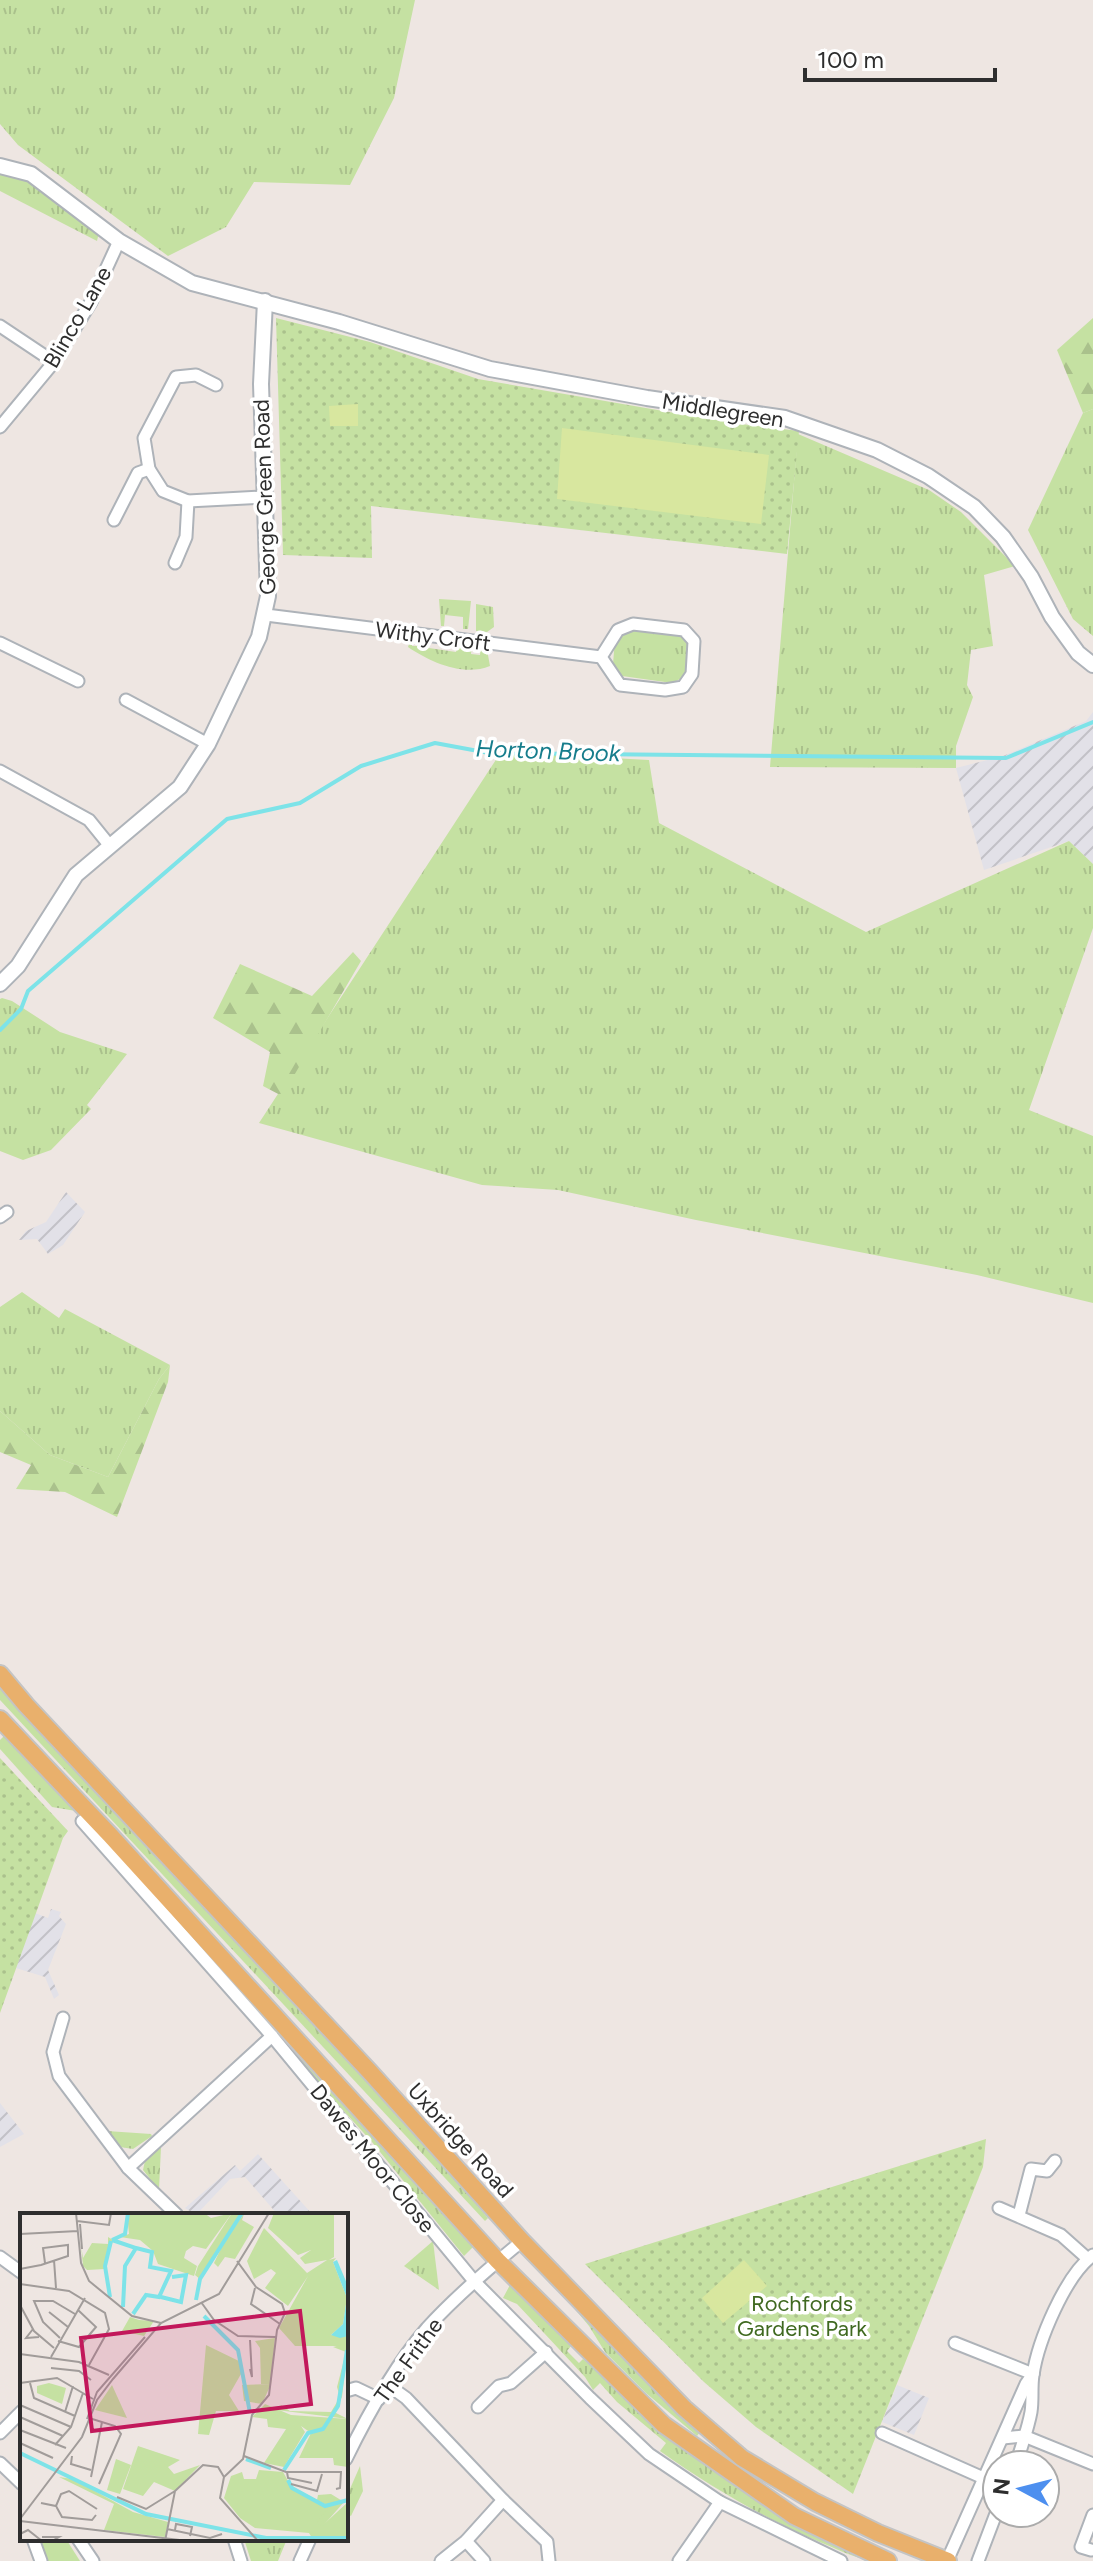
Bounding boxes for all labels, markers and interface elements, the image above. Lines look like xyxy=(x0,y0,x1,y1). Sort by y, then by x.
scale bar xyxy=(805,32,995,82)
text: 100 m xyxy=(817,45,884,74)
street label: Blinco Lane xyxy=(38,262,117,373)
street label: Middlegreen xyxy=(660,388,786,433)
street label: George Green Road xyxy=(248,399,281,595)
street label: Withy Croft xyxy=(374,616,492,657)
water label: Horton Brook xyxy=(475,733,622,768)
street label: Uxbridge Road xyxy=(402,2077,519,2203)
street label: Dawes Moor Close xyxy=(304,2078,441,2238)
inset map xyxy=(20,2213,348,2541)
park label: Rochfords Gardens Park xyxy=(737,2290,867,2342)
street label: The Frithe xyxy=(368,2312,448,2408)
north arrow xyxy=(981,2449,1061,2529)
text: N xyxy=(987,2477,1016,2497)

